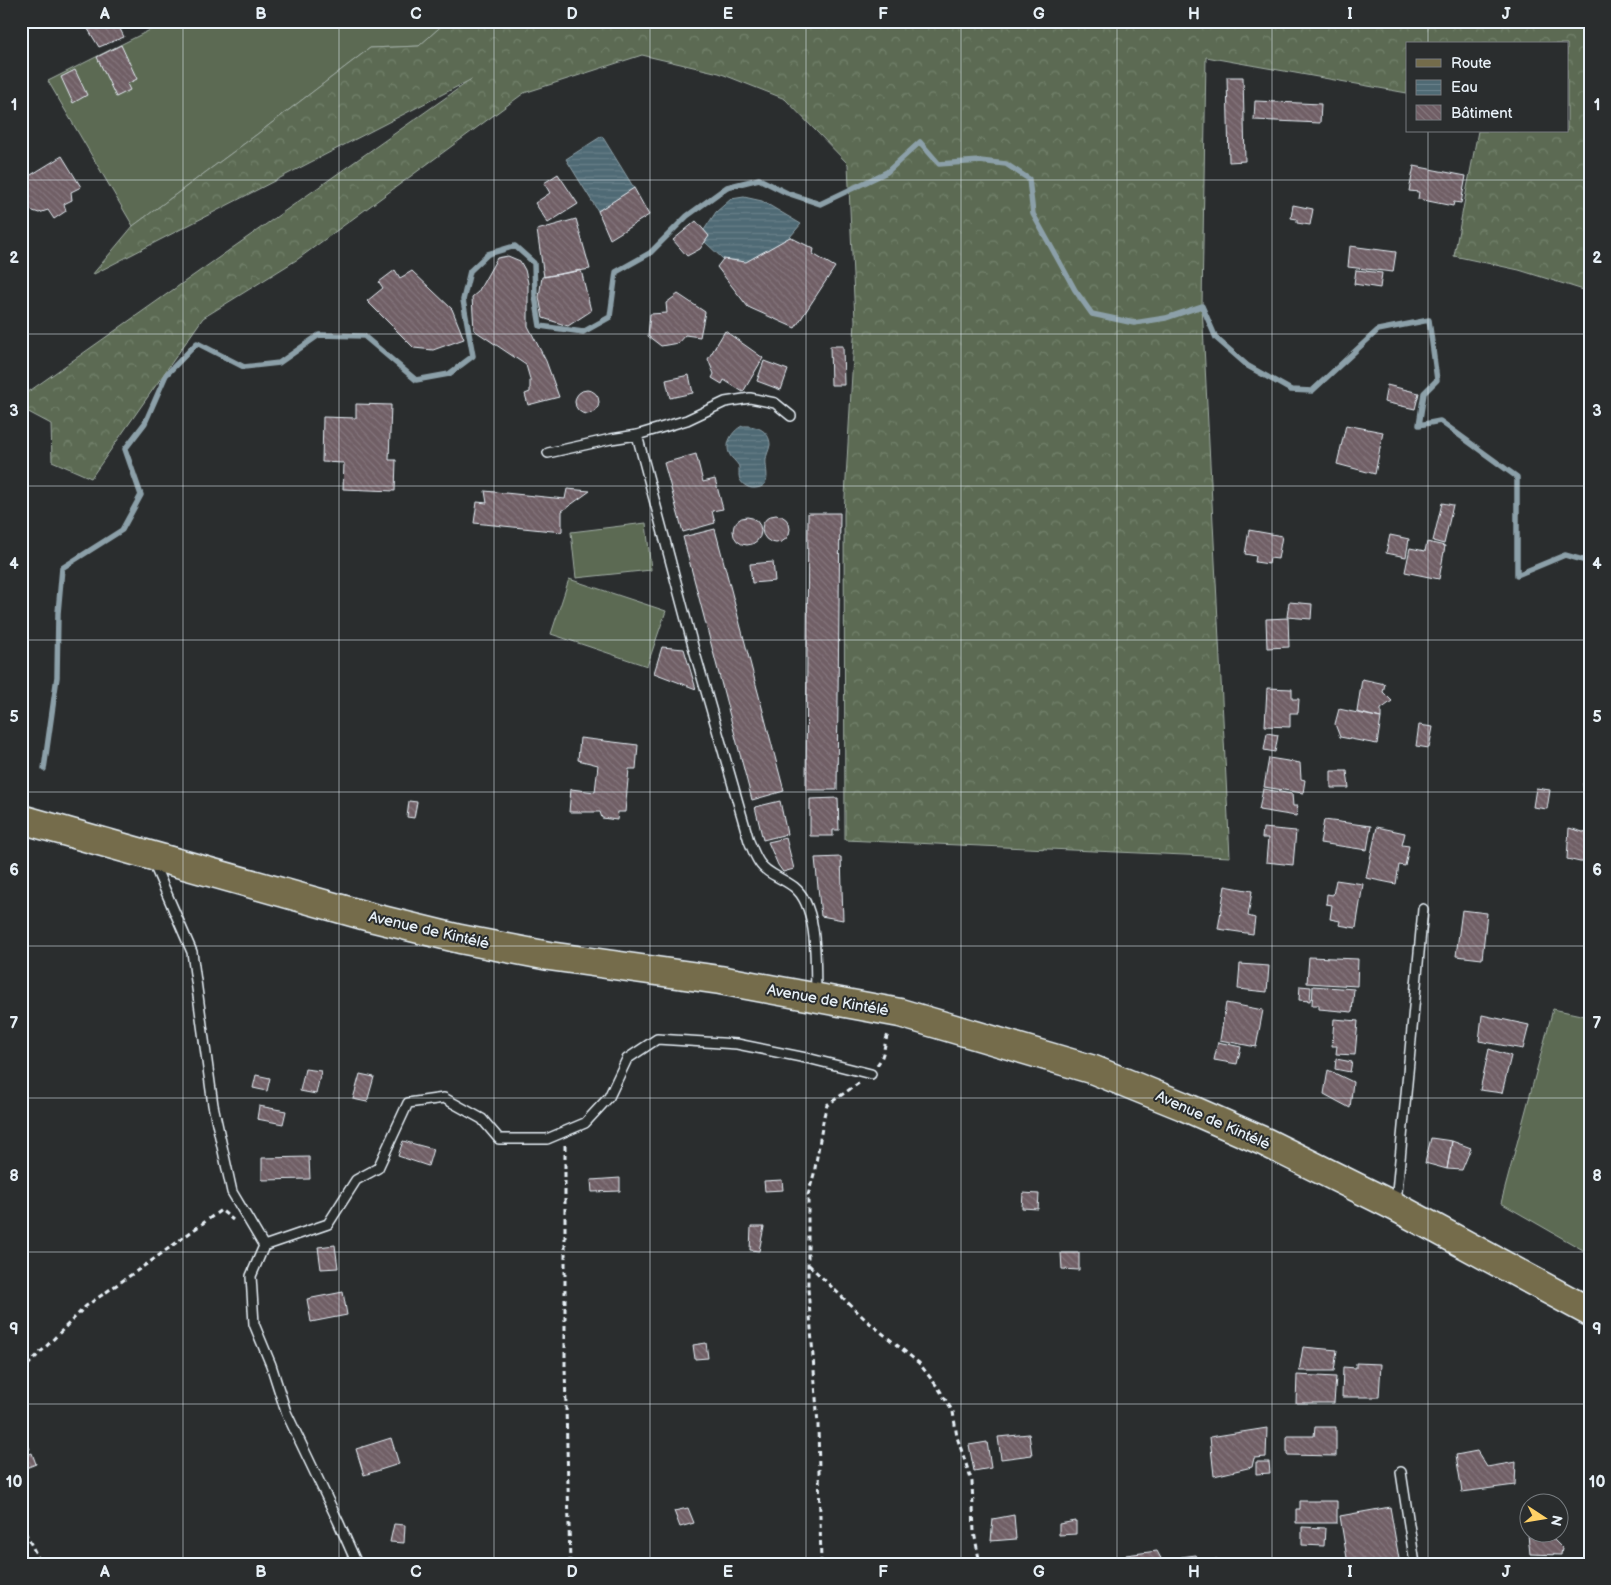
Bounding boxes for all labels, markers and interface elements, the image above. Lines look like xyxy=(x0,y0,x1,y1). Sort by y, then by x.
text: A xyxy=(99,5,110,24)
text: B xyxy=(255,5,267,24)
text: C xyxy=(410,5,422,24)
text: D xyxy=(566,5,578,24)
text: E xyxy=(723,5,733,24)
text: F xyxy=(878,5,888,24)
text: G xyxy=(1033,5,1045,24)
text: H xyxy=(1188,5,1200,24)
text: I xyxy=(1347,5,1353,24)
text: J xyxy=(1502,5,1511,24)
legend xyxy=(1406,42,1568,132)
text: Route xyxy=(1451,54,1492,73)
text: Eau xyxy=(1451,78,1478,97)
text: 1 xyxy=(11,96,17,115)
text: 1 xyxy=(1594,96,1600,115)
text: Bâtiment xyxy=(1451,104,1513,123)
text: 2 xyxy=(9,249,19,268)
text: 2 xyxy=(1592,249,1602,268)
text: 3 xyxy=(9,402,19,421)
text: 3 xyxy=(1592,402,1602,421)
text: 4 xyxy=(9,555,19,574)
text: 4 xyxy=(1592,555,1602,574)
text: 5 xyxy=(9,708,19,727)
text: 5 xyxy=(1592,708,1602,727)
text: 6 xyxy=(9,861,19,880)
text: 6 xyxy=(1592,861,1602,880)
street label: Avenue de Kintélé xyxy=(367,907,491,954)
street label: Avenue de Kintélé xyxy=(766,980,890,1021)
text: 7 xyxy=(10,1014,19,1033)
text: 7 xyxy=(1593,1014,1602,1033)
street label: Avenue de Kintélé xyxy=(1153,1087,1273,1154)
text: 8 xyxy=(9,1167,19,1186)
text: 8 xyxy=(1592,1167,1602,1186)
text: 9 xyxy=(9,1320,19,1339)
text: 9 xyxy=(1592,1320,1602,1339)
text: 10 xyxy=(6,1473,22,1492)
text: 10 xyxy=(1589,1473,1605,1492)
north arrow xyxy=(1518,1492,1568,1542)
text: N xyxy=(1547,1514,1566,1528)
text: A xyxy=(99,1563,110,1582)
text: B xyxy=(255,1563,267,1582)
text: C xyxy=(410,1563,422,1582)
text: D xyxy=(566,1563,578,1582)
text: E xyxy=(723,1563,733,1582)
text: F xyxy=(878,1563,888,1582)
text: G xyxy=(1033,1563,1045,1582)
text: H xyxy=(1188,1563,1200,1582)
text: I xyxy=(1347,1563,1353,1582)
text: J xyxy=(1502,1563,1511,1582)

